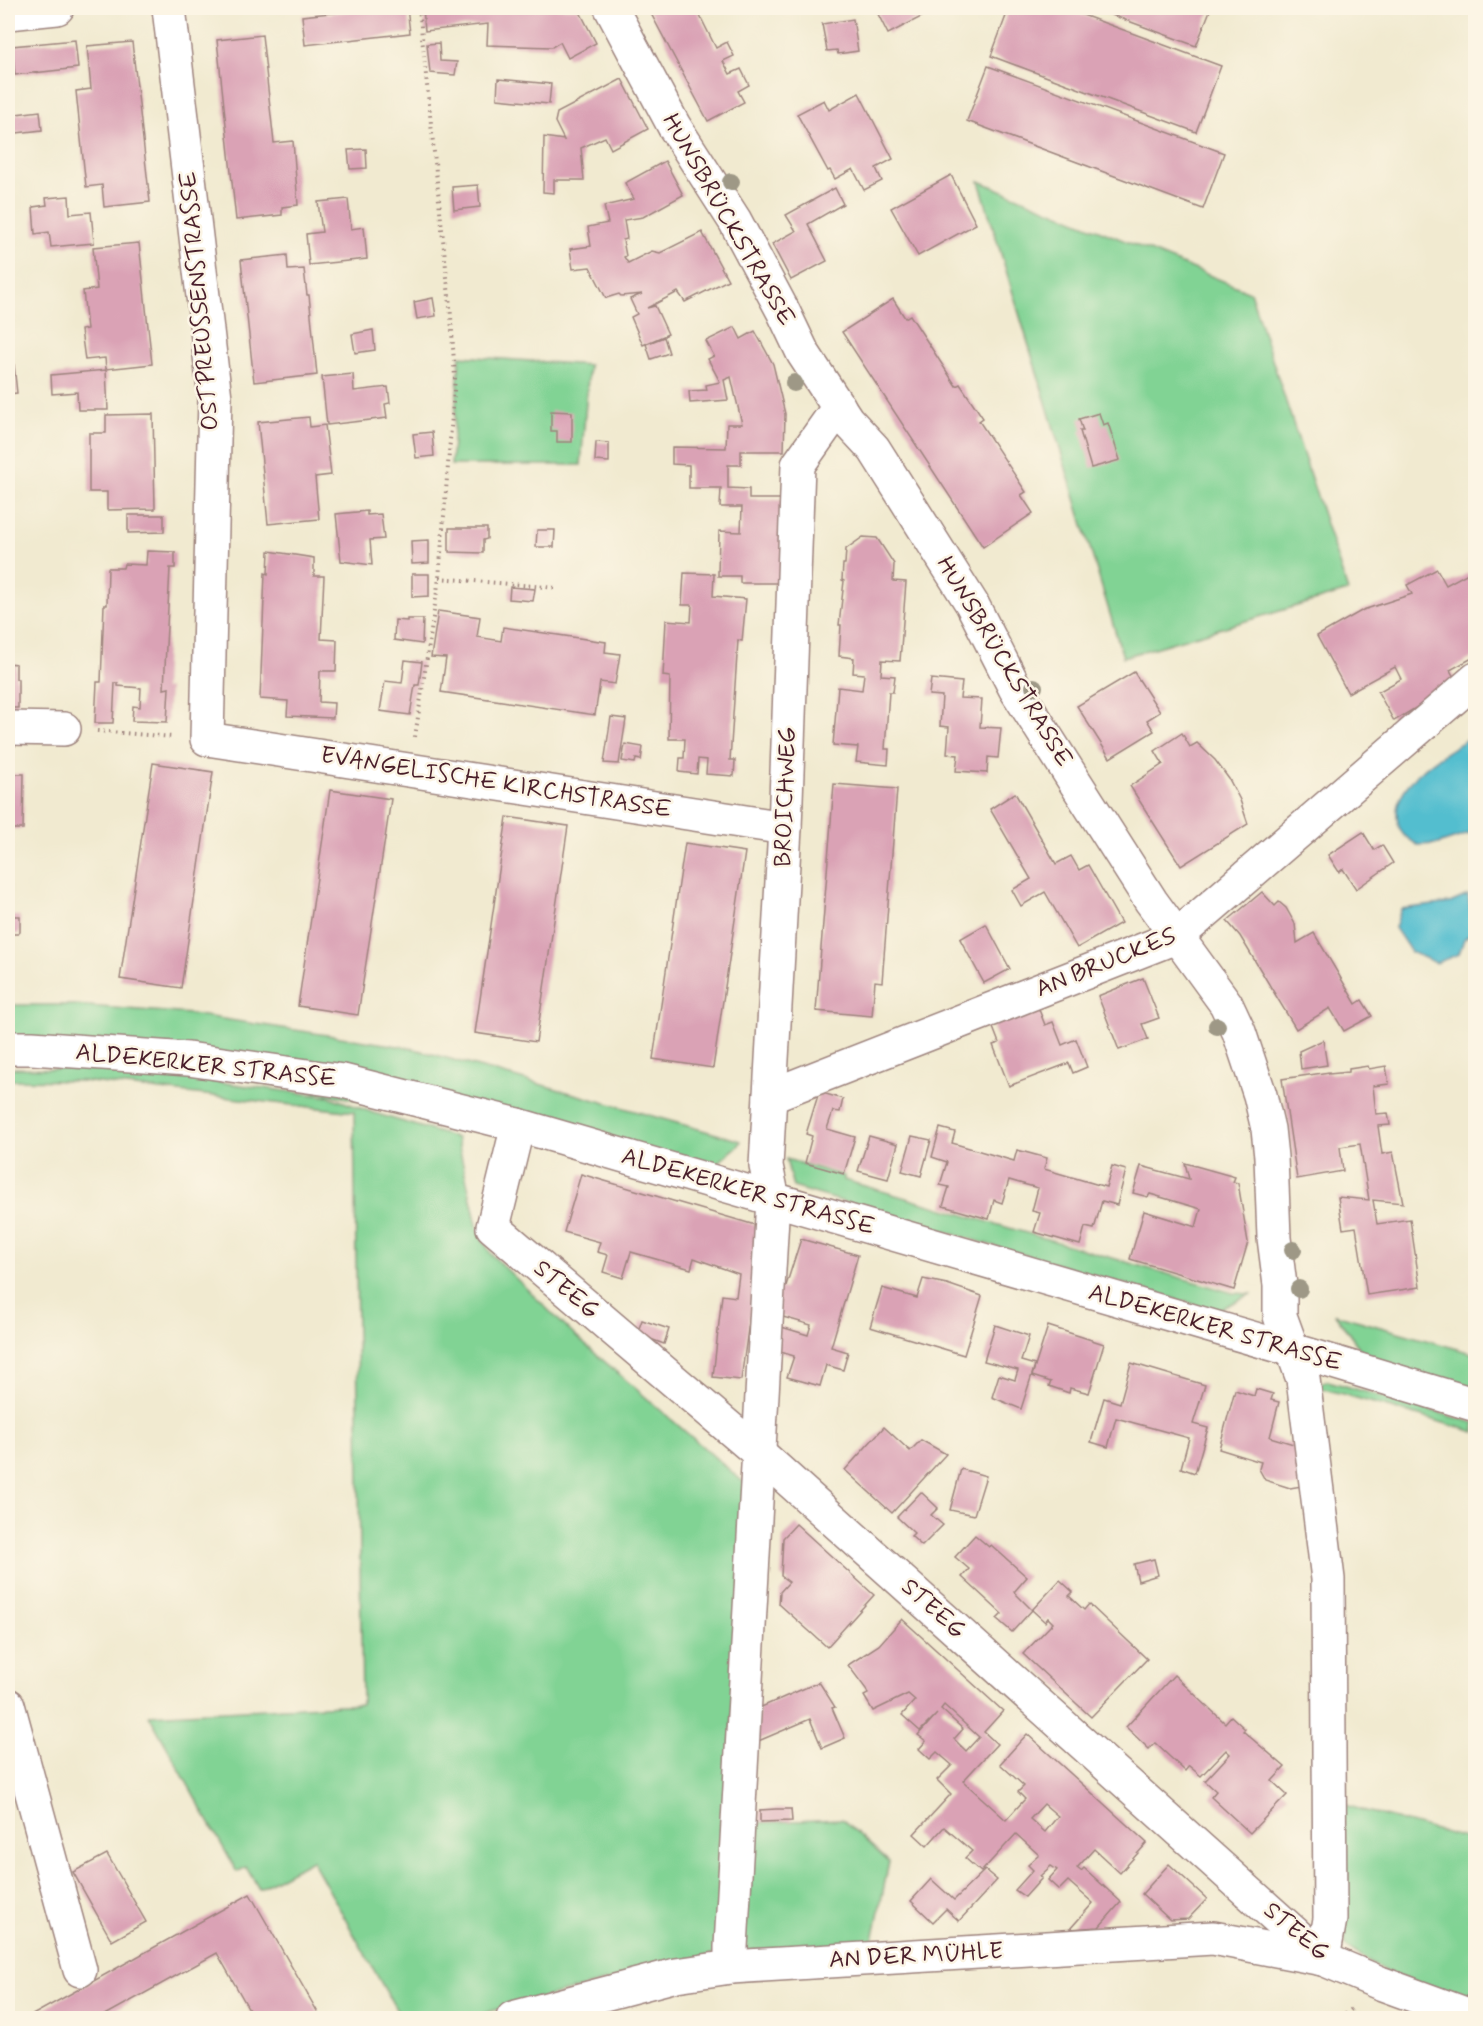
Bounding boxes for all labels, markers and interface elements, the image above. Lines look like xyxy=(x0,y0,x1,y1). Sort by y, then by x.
street label: HUNSBRÜCKSTRASSE xyxy=(654,108,802,332)
street label: OSTPREUSSENSTRASSE xyxy=(173,170,227,432)
street label: HUNSBRÜCKSTRASSE xyxy=(929,551,1079,773)
street label: BROICHWEG xyxy=(768,726,804,868)
street label: EVANGELISCHE KIRCHSTRASSE xyxy=(318,740,674,826)
street label: AN BRUCKES xyxy=(1031,921,1181,1005)
street label: ALDEKERKER STRASSE xyxy=(74,1037,338,1095)
street label: ALDEKERKER STRASSE xyxy=(618,1141,878,1243)
street label: STEEG xyxy=(527,1254,605,1326)
street label: ALDEKERKER STRASSE xyxy=(1085,1277,1345,1379)
street label: STEEG xyxy=(894,1572,972,1646)
street label: STEEG xyxy=(1257,1896,1335,1968)
street label: AN DER MÜHLE xyxy=(828,1936,1004,1976)

